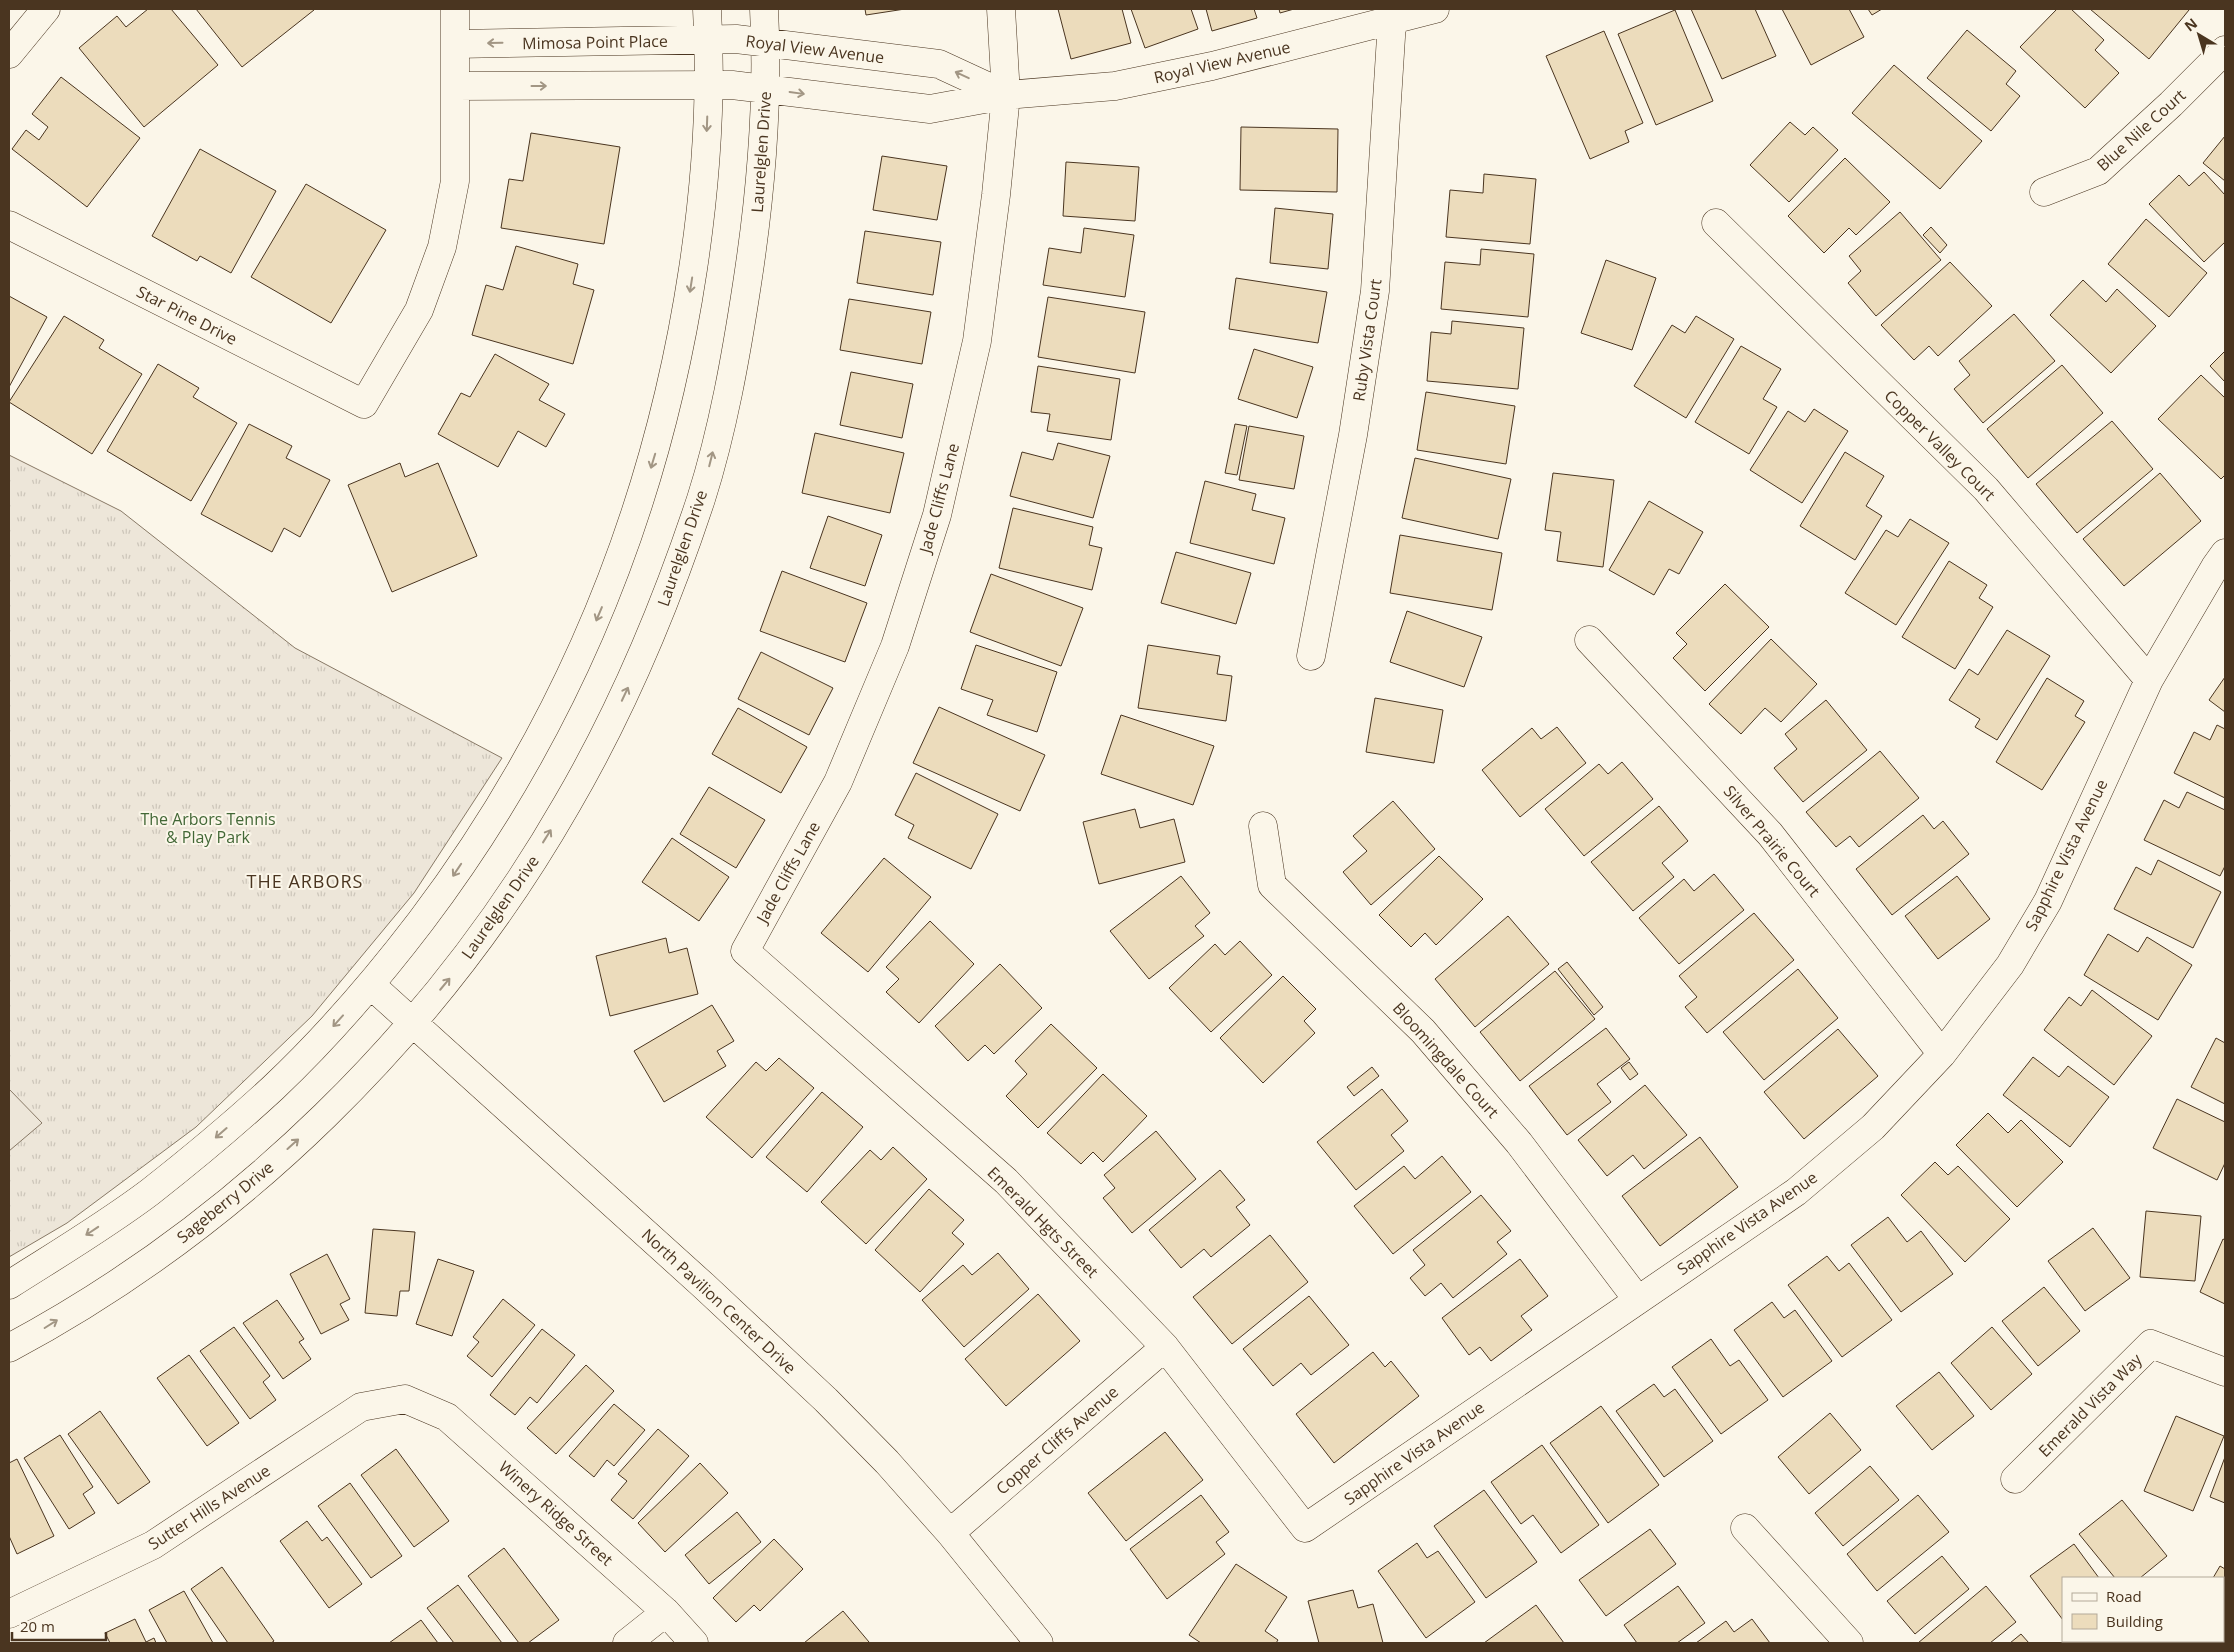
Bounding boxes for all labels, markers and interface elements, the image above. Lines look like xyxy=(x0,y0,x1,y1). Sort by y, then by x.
north arrow xyxy=(2174,10,2224,60)
text: N xyxy=(2180,13,2201,35)
street label: Mimosa Point Place xyxy=(522,30,668,54)
street label: Royal View Avenue xyxy=(744,30,886,68)
street label: Royal View Avenue xyxy=(1152,36,1292,88)
one-way arrow xyxy=(487,38,504,48)
one-way arrow xyxy=(955,69,970,79)
one-way arrow xyxy=(530,81,546,91)
street label: Blue Nile Court xyxy=(2092,84,2190,176)
one-way arrow xyxy=(789,89,805,99)
street label: Laurelglen Drive xyxy=(746,91,776,213)
one-way arrow xyxy=(703,115,712,131)
one-way arrow xyxy=(686,277,696,293)
street label: Ruby Vista Court xyxy=(1348,277,1387,403)
street label: Star Pine Drive xyxy=(133,280,241,350)
street label: Copper Valley Court xyxy=(1880,385,2000,505)
street label: Jade Cliffs Lane xyxy=(913,441,964,557)
one-way arrow xyxy=(707,452,716,468)
one-way arrow xyxy=(647,453,657,469)
street label: Laurelglen Drive xyxy=(652,487,712,609)
one-way arrow xyxy=(593,606,603,621)
one-way arrow xyxy=(620,686,630,701)
street label: Sapphire Vista Avenue xyxy=(2020,775,2112,935)
street label: Silver Prairie Court xyxy=(1719,781,1825,902)
park label: The Arbors Tennis & Play Park xyxy=(140,808,276,848)
street label: Jade Cliffs Lane xyxy=(750,817,825,928)
one-way arrow xyxy=(543,830,553,844)
street label: Laurelglen Drive xyxy=(456,851,544,963)
one-way arrow xyxy=(452,863,462,877)
district label: THE ARBORS xyxy=(247,869,363,893)
one-way arrow xyxy=(439,978,450,991)
street label: Bloomingdale Court xyxy=(1388,997,1504,1123)
one-way arrow xyxy=(332,1014,344,1027)
one-way arrow xyxy=(215,1127,228,1139)
one-way arrow xyxy=(287,1138,300,1150)
street label: Sageberry Drive xyxy=(172,1156,278,1248)
street label: Emerald Hgts Street xyxy=(983,1162,1104,1283)
street label: Sapphire Vista Avenue xyxy=(1673,1166,1821,1280)
street label: North Pavilion Center Drive xyxy=(637,1224,801,1378)
one-way arrow xyxy=(85,1226,99,1236)
one-way arrow xyxy=(44,1319,58,1330)
street label: Emerald Vista Way xyxy=(2034,1348,2147,1461)
street label: Copper Cliffs Avenue xyxy=(991,1381,1123,1499)
street label: Sapphire Vista Avenue xyxy=(1340,1396,1488,1510)
street label: Winery Ridge Street xyxy=(494,1456,618,1570)
street label: Sutter Hills Avenue xyxy=(144,1459,274,1555)
legend xyxy=(2062,1577,2224,1642)
text: Road xyxy=(2106,1586,2142,1606)
scale bar xyxy=(12,1610,106,1642)
text: Building xyxy=(2106,1611,2163,1631)
text: 20 m xyxy=(20,1616,55,1636)

